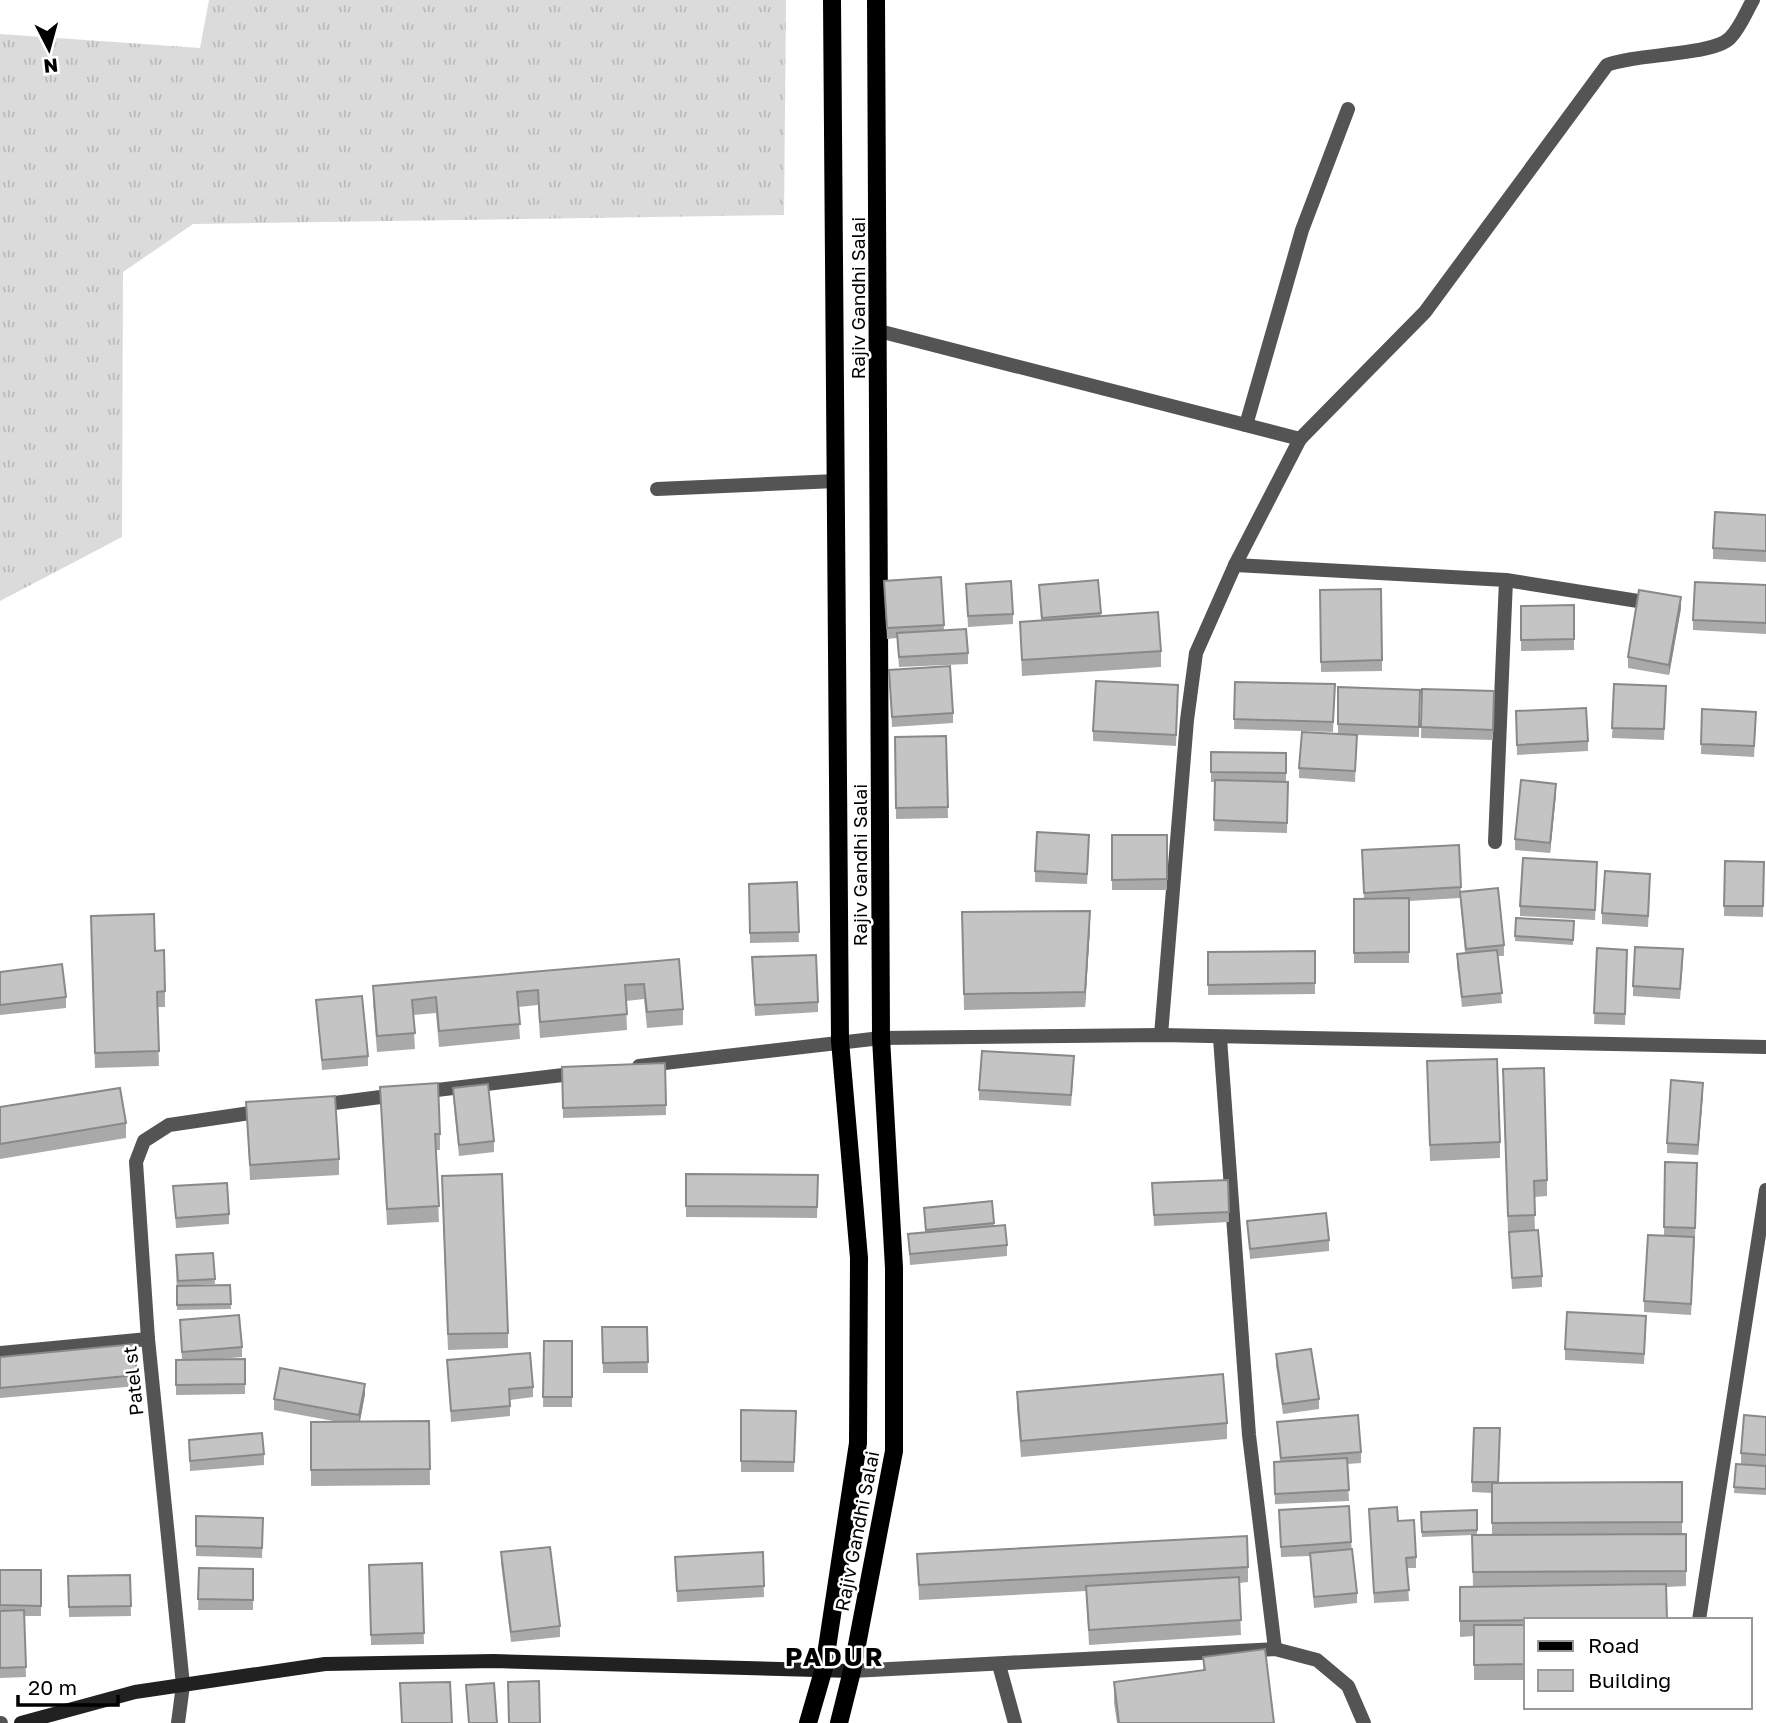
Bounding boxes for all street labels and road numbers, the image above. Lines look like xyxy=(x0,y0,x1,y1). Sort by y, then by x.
street label: Rajiv Gandhi Salai xyxy=(846,217,869,379)
street label: Rajiv Gandhi Salai xyxy=(848,784,871,946)
street label: Patel st xyxy=(117,1345,148,1417)
street label: Rajiv Gandhi Salai xyxy=(830,1449,883,1613)

